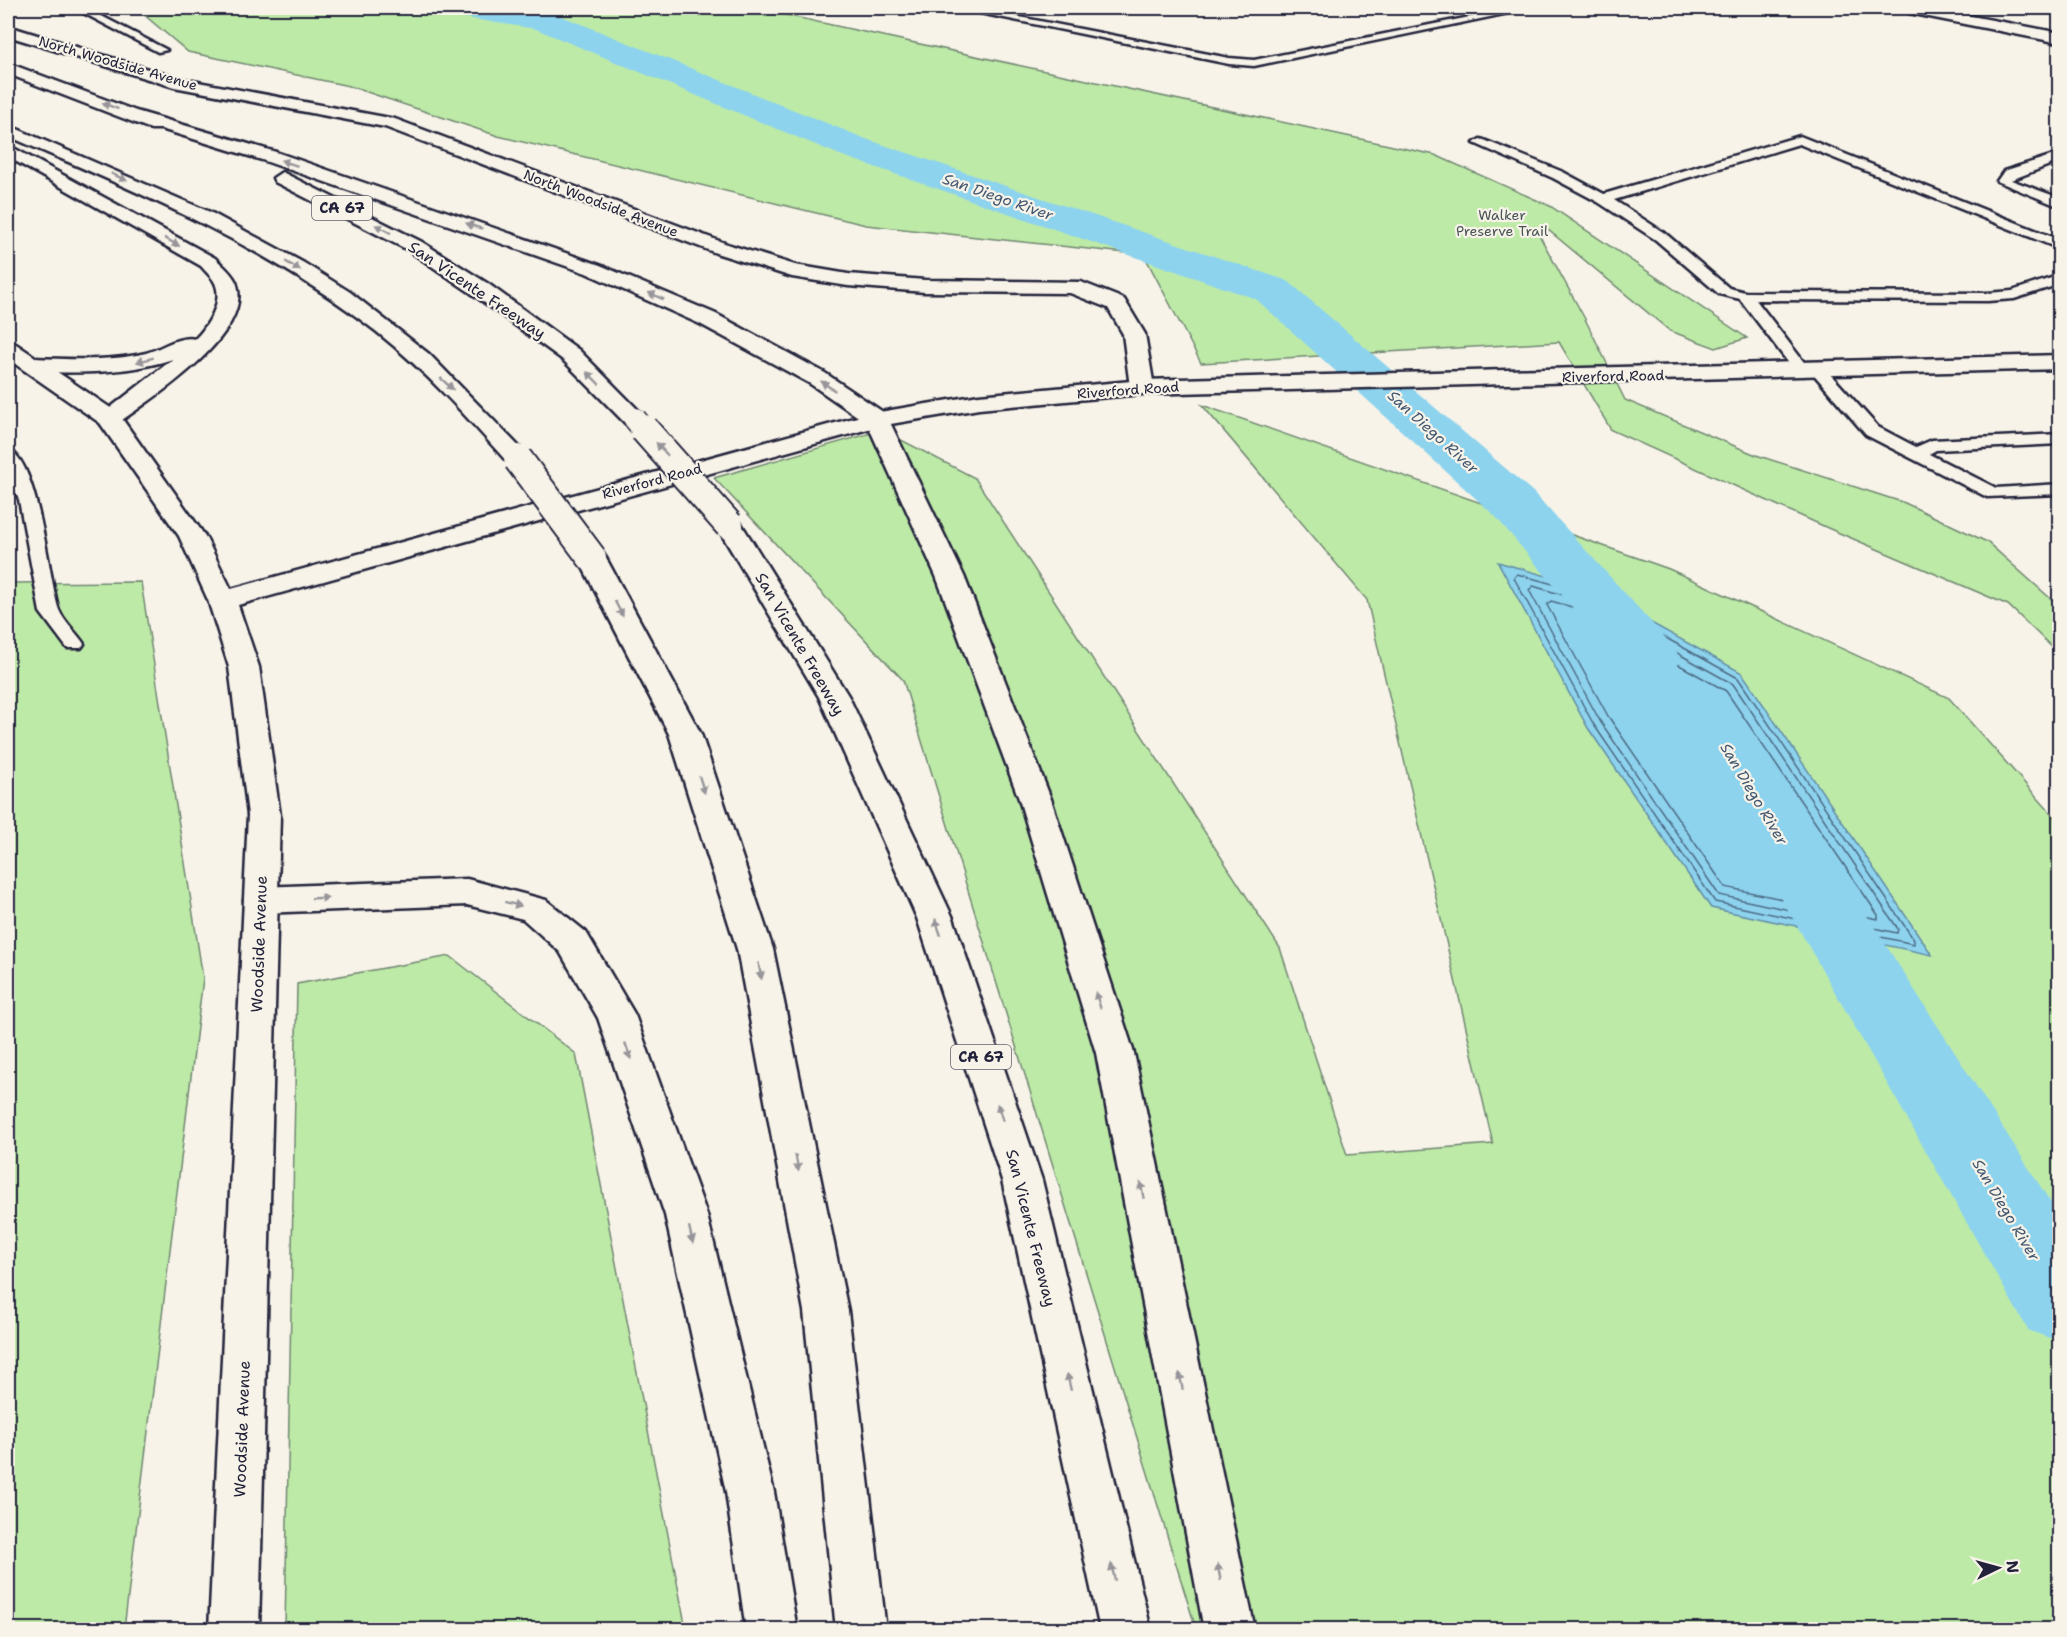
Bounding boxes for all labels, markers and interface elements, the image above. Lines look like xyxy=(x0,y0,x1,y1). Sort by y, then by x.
street label: North Woodside Avenue xyxy=(37,32,200,94)
one-way arrow xyxy=(101,101,119,111)
one-way arrow xyxy=(280,157,298,167)
street label: North Woodside Avenue xyxy=(521,165,681,241)
water label: San Diego River xyxy=(940,169,1057,226)
one-way arrow xyxy=(111,172,129,182)
road number: CA 67 xyxy=(312,196,372,220)
park label: Walker Preserve Trail xyxy=(1456,206,1549,240)
one-way arrow xyxy=(465,221,483,231)
one-way arrow xyxy=(375,224,392,234)
street label: San Vicente Freeway xyxy=(404,236,550,344)
one-way arrow xyxy=(164,237,181,247)
one-way arrow xyxy=(285,260,301,271)
one-way arrow xyxy=(646,291,664,301)
one-way arrow xyxy=(136,356,154,365)
street label: Riverford Road xyxy=(1562,366,1664,386)
one-way arrow xyxy=(587,371,601,385)
one-way arrow xyxy=(440,377,455,391)
street label: Riverford Road xyxy=(1076,377,1180,403)
one-way arrow xyxy=(821,380,837,392)
water label: San Diego River xyxy=(1383,386,1483,479)
one-way arrow xyxy=(655,442,669,457)
street label: Riverford Road xyxy=(600,459,704,503)
street label: San Vicente Freeway xyxy=(751,569,849,719)
one-way arrow xyxy=(615,601,624,618)
water label: San Diego River xyxy=(1716,739,1793,849)
one-way arrow xyxy=(698,776,707,794)
street label: Woodside Avenue xyxy=(246,875,272,1013)
one-way arrow xyxy=(310,893,329,902)
one-way arrow xyxy=(504,900,522,909)
one-way arrow xyxy=(933,918,942,936)
one-way arrow xyxy=(756,962,765,981)
one-way arrow xyxy=(1093,991,1103,1009)
one-way arrow xyxy=(624,1042,634,1060)
road number: CA 67 xyxy=(951,1045,1011,1069)
one-way arrow xyxy=(994,1103,1004,1121)
street label: San Vicente Freeway xyxy=(1001,1147,1061,1309)
one-way arrow xyxy=(793,1154,802,1173)
water label: San Diego River xyxy=(1968,1155,2045,1265)
one-way arrow xyxy=(1137,1180,1146,1199)
one-way arrow xyxy=(687,1226,696,1245)
street label: Woodside Avenue xyxy=(229,1360,255,1498)
one-way arrow xyxy=(1175,1372,1185,1390)
one-way arrow xyxy=(1064,1373,1073,1392)
north arrow xyxy=(1968,1538,2028,1598)
text: N xyxy=(2001,1560,2023,1574)
one-way arrow xyxy=(1214,1562,1223,1581)
one-way arrow xyxy=(1107,1563,1117,1582)

